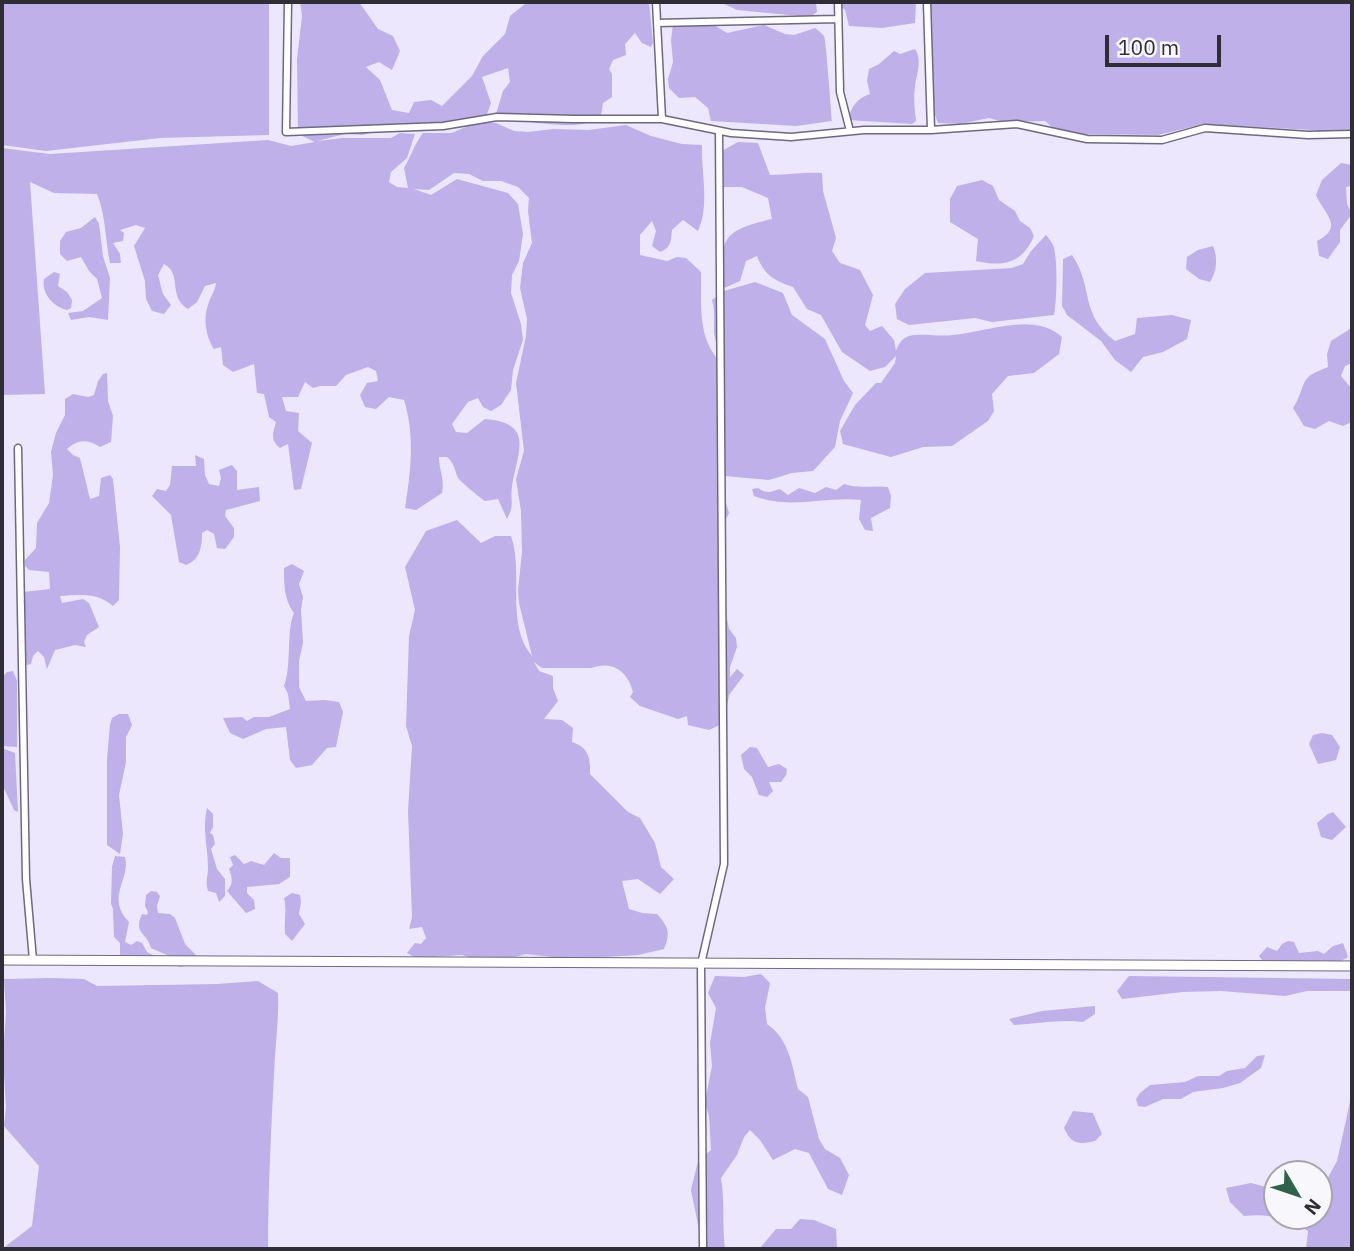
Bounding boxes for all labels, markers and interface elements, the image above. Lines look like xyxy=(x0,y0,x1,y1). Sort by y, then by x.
scale bar xyxy=(1109,21,1224,65)
text: 100 m xyxy=(1118,33,1179,61)
north arrow xyxy=(1263,1160,1333,1230)
text: N xyxy=(1299,1194,1326,1220)

